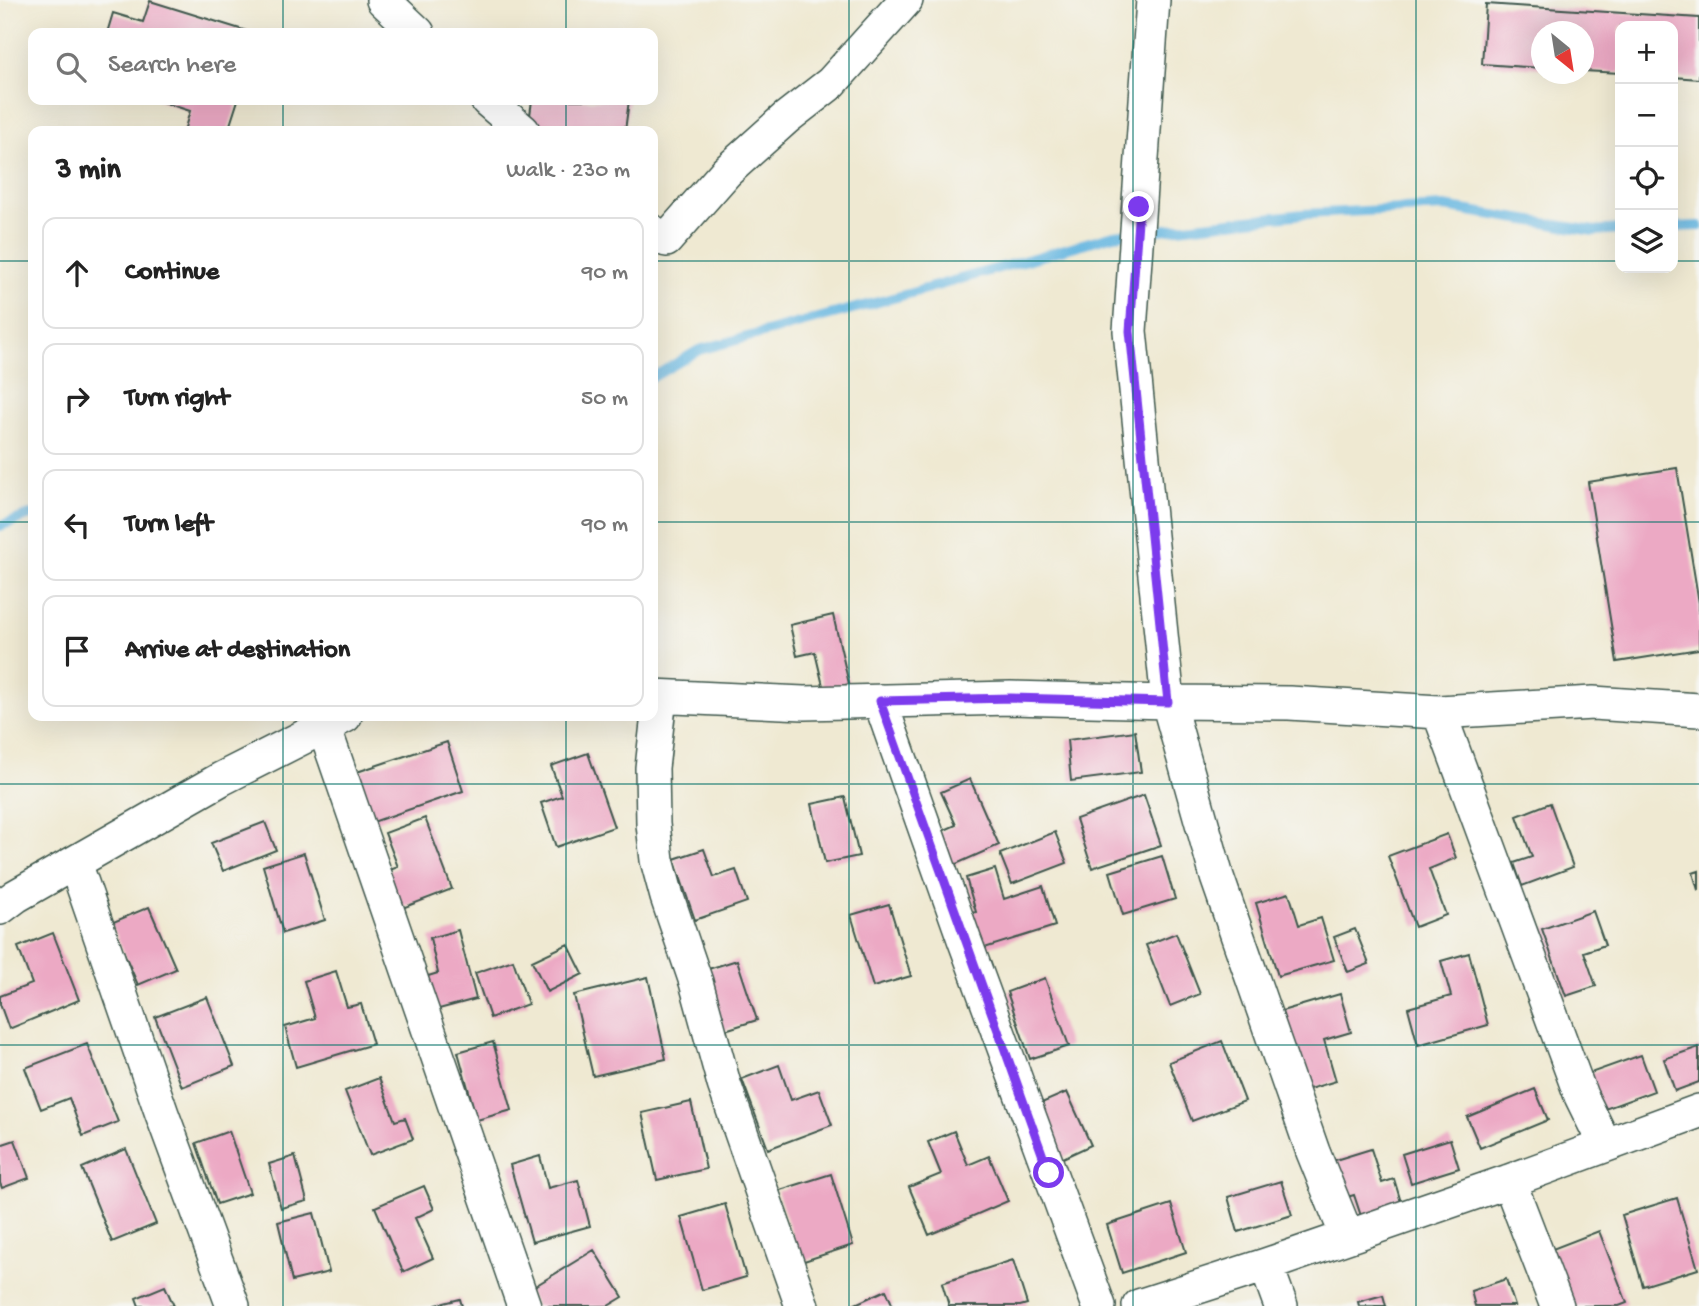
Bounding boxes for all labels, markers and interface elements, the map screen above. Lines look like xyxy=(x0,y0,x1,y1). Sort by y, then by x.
north arrow xyxy=(1531,21,1594,84)
map controls xyxy=(1615,21,1678,273)
button: + xyxy=(1615,21,1678,84)
search box xyxy=(28,28,658,105)
icon: search xyxy=(52,48,90,86)
text: Search here xyxy=(108,51,236,82)
button: − xyxy=(1615,84,1678,147)
button: locate xyxy=(1615,147,1678,210)
text: 3 min xyxy=(56,154,121,189)
text: Walk · 230 m xyxy=(506,158,630,185)
route end xyxy=(1123,191,1154,222)
button: layers xyxy=(1615,210,1678,273)
icon: ahead xyxy=(58,254,96,292)
text: Continue xyxy=(125,258,219,289)
text: 90 m xyxy=(582,260,628,287)
icon: right xyxy=(58,380,96,418)
text: Turn right xyxy=(125,384,229,415)
text: 50 m xyxy=(581,386,628,413)
icon: left xyxy=(58,506,96,544)
text: Turn left xyxy=(125,510,213,541)
text: 90 m xyxy=(582,512,628,539)
icon: arrive xyxy=(58,632,96,670)
text: Arrive at destination xyxy=(125,636,350,667)
route start xyxy=(1033,1157,1064,1188)

